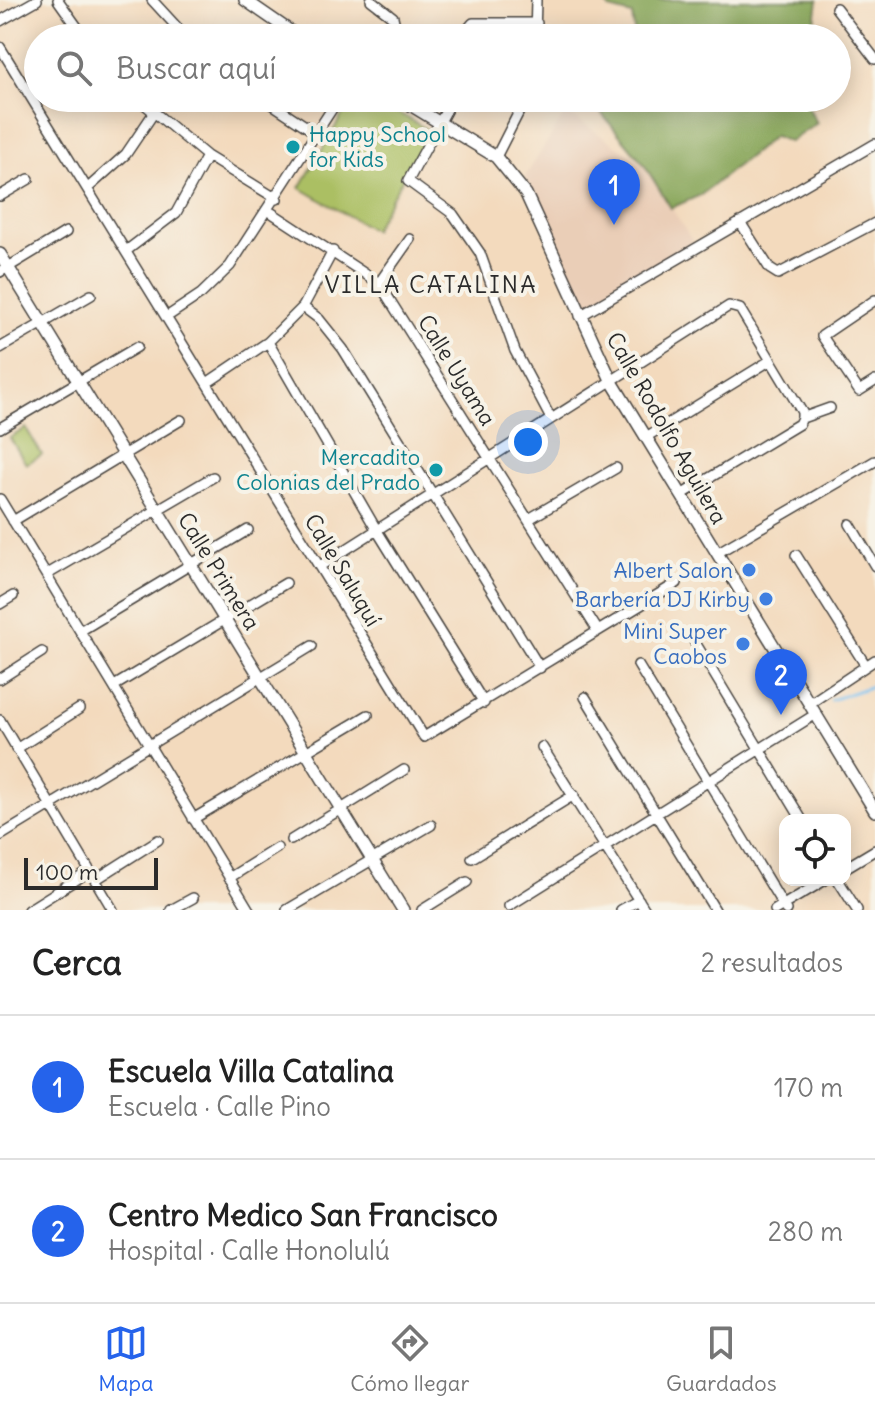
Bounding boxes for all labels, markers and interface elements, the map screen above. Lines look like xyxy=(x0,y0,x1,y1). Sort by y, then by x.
search box xyxy=(24,24,851,112)
icon: search xyxy=(52,46,96,90)
text: Buscar aquí xyxy=(116,49,276,87)
place label: Happy School for Kids xyxy=(309,120,446,173)
marker: Happy School for Kids xyxy=(284,138,302,156)
pin: 1 xyxy=(588,159,640,225)
district label: VILLA CATALINA xyxy=(324,269,538,299)
street label: Calle Uyama xyxy=(412,309,502,431)
street label: Calle Rodolfo Aguilera xyxy=(601,327,733,529)
your location xyxy=(508,422,548,462)
place label: Mercadito Colonias del Prado xyxy=(236,443,420,496)
marker: Mercadito Colonias del Prado xyxy=(427,461,445,479)
street label: Calle Primera xyxy=(172,507,266,635)
street label: Calle Saluquí xyxy=(298,509,388,631)
place label: Albert Salon xyxy=(613,556,733,584)
marker: Albert Salon xyxy=(740,561,758,579)
place label: Barbería DJ Kirby xyxy=(575,585,750,613)
marker: Barbería DJ Kirby xyxy=(757,590,775,608)
place label: Mini Super Caobos xyxy=(623,617,727,670)
marker: Mini Super Caobos xyxy=(734,635,752,653)
pin: 2 xyxy=(755,649,807,715)
map controls xyxy=(779,814,851,886)
button: locate xyxy=(779,814,851,886)
scale bar xyxy=(24,854,158,890)
text: 100 m xyxy=(36,858,98,886)
text: Cerca xyxy=(32,941,122,984)
text: 2 resultados xyxy=(701,946,843,979)
text: Escuela Villa Catalina xyxy=(108,1052,394,1090)
text: 1 xyxy=(53,1071,63,1104)
text: 170 m xyxy=(774,1071,843,1104)
text: Escuela · Calle Pino xyxy=(108,1090,331,1123)
text: Centro Medico San Francisco xyxy=(108,1196,498,1234)
text: 2 xyxy=(51,1215,65,1248)
text: 280 m xyxy=(768,1215,843,1248)
text: Hospital · Calle Honolulú xyxy=(108,1234,390,1267)
tab: Mapa xyxy=(98,1321,154,1397)
tab: Cómo llegar xyxy=(350,1321,469,1397)
tab: Guardados xyxy=(666,1321,777,1397)

